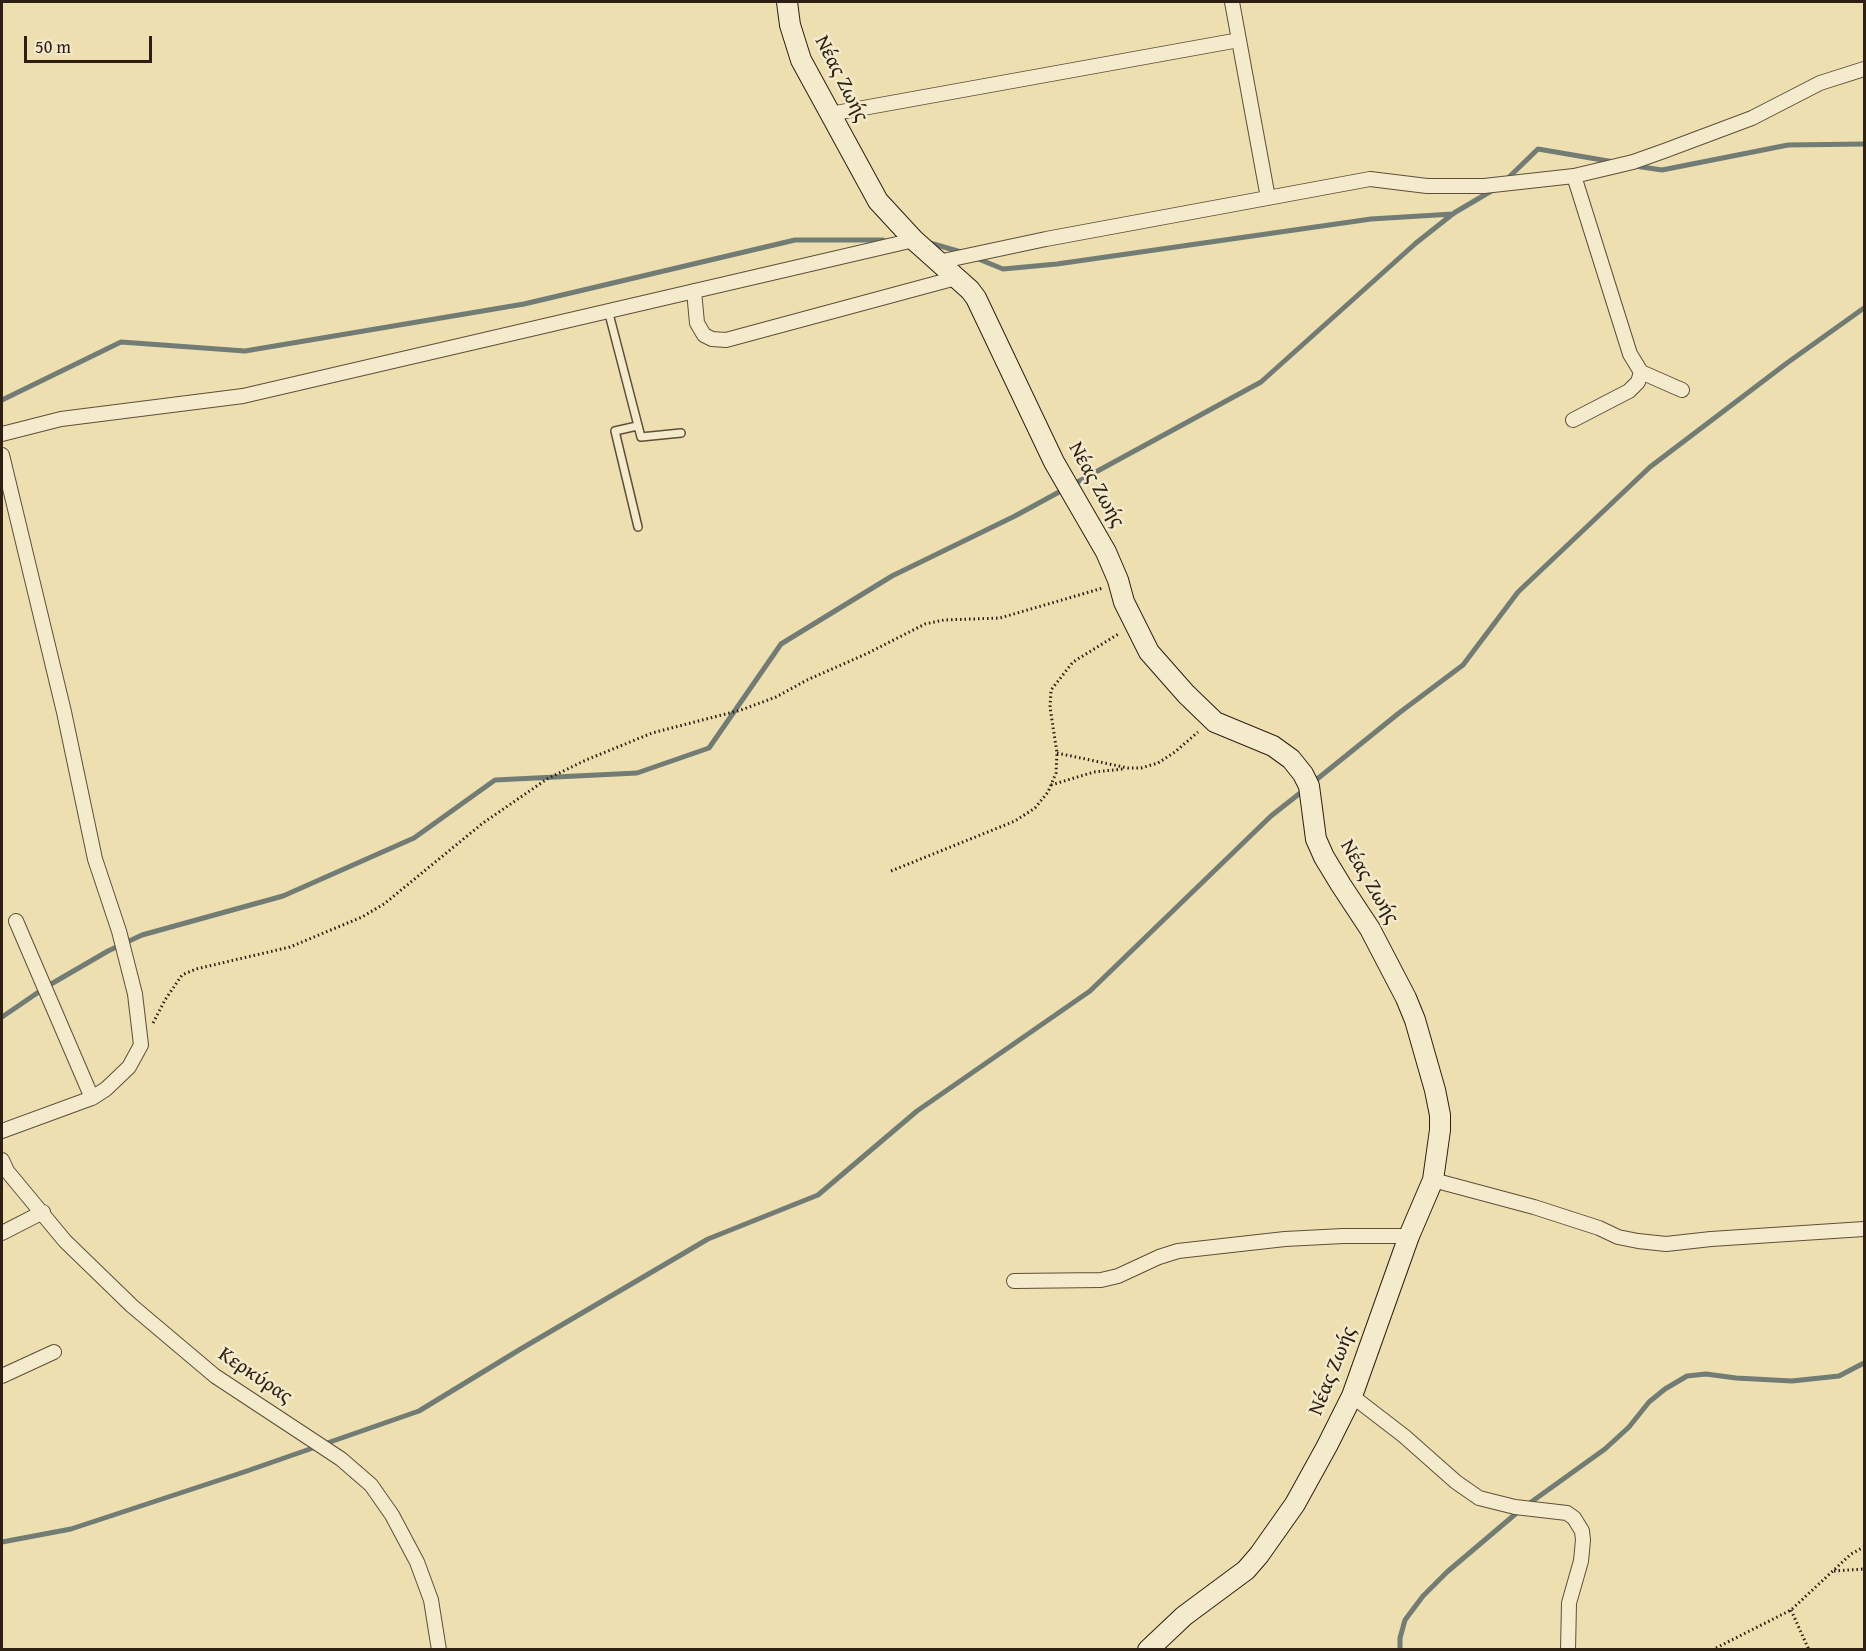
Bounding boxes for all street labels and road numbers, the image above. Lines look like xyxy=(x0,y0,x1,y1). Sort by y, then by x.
street label: Νέας Ζωής xyxy=(808,32,874,126)
street label: Νέας Ζωής xyxy=(1062,438,1130,532)
street label: Νέας Ζωής xyxy=(1334,835,1404,929)
street label: Νέας Ζωής xyxy=(1304,1323,1362,1419)
street label: Κερκύρας xyxy=(213,1342,297,1410)

